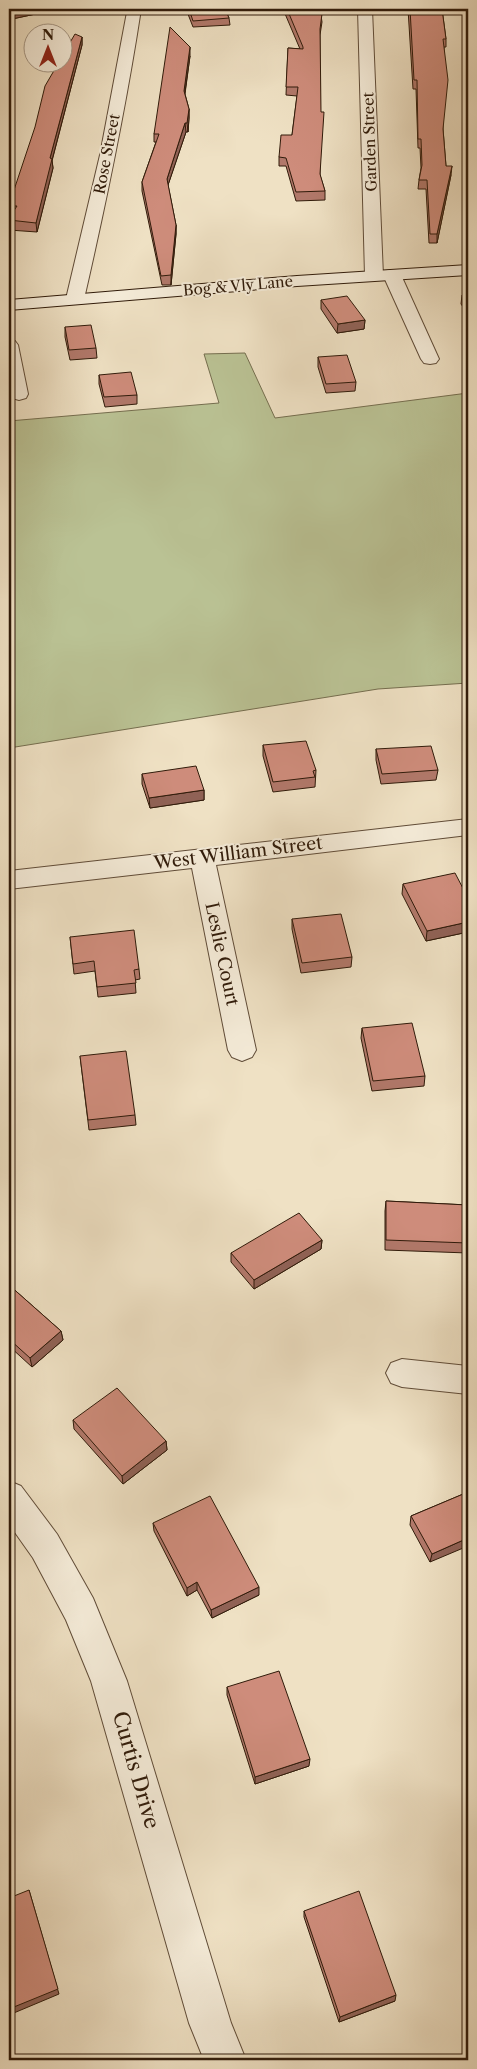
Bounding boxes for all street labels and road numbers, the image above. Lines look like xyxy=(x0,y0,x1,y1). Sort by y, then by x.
street label: Garden Street xyxy=(358,91,381,192)
street label: Rose Street xyxy=(89,111,124,196)
street label: Bog & Vly Lane xyxy=(182,271,294,300)
street label: West William Street xyxy=(151,832,324,874)
street label: Leslie Court xyxy=(200,900,244,1008)
street label: Curtis Drive xyxy=(108,1708,165,1832)

